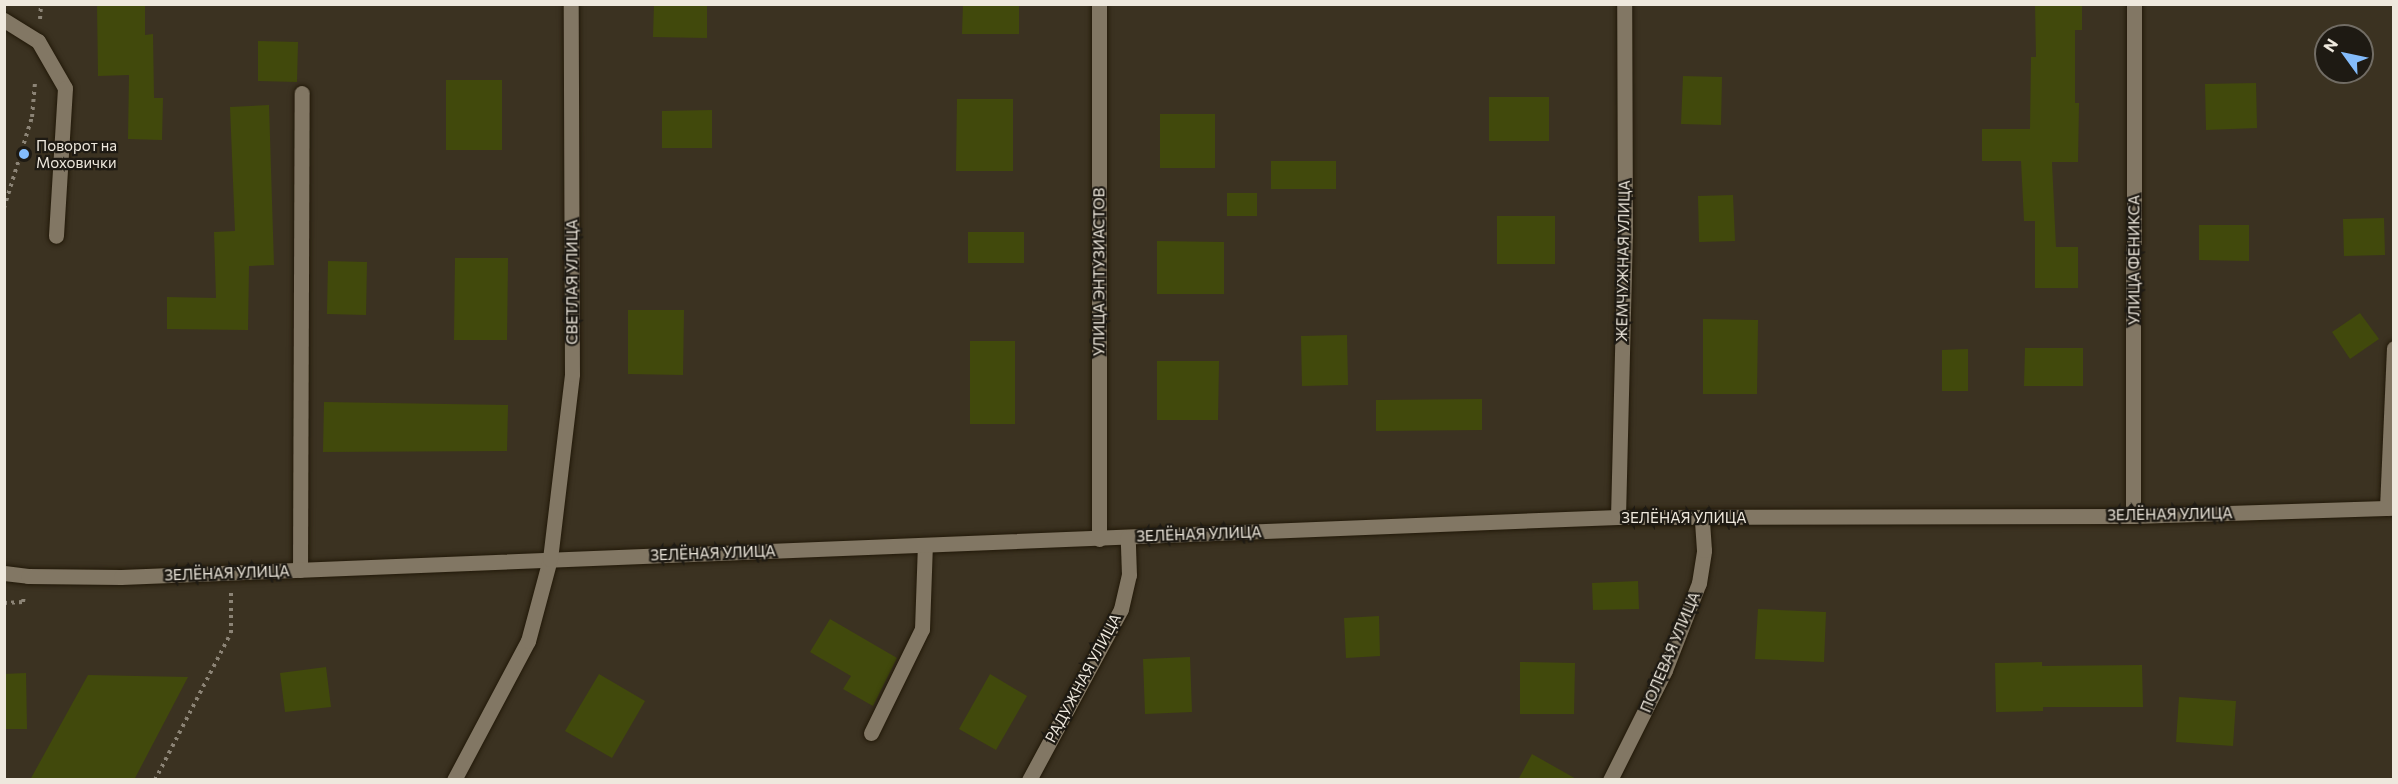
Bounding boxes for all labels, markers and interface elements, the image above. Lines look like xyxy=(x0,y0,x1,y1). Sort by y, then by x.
north arrow xyxy=(2314,24,2374,84)
text: N xyxy=(2319,35,2341,55)
place label: Поворот на Моховички xyxy=(36,136,117,171)
marker: Поворот на Моховички xyxy=(17,147,31,161)
street label: ЖЕМЧУЖНАЯ УЛИЦА xyxy=(1613,180,1633,342)
street label: УЛИЦА ЭНТУЗИАСТОВ xyxy=(1090,188,1108,356)
street label: УЛИЦА ФЕНИКСА xyxy=(2125,195,2143,325)
street label: СВЕТЛАЯ УЛИЦА xyxy=(563,219,581,345)
street label: ЗЕЛЁНАЯ УЛИЦА xyxy=(2107,504,2233,524)
street label: ЗЕЛЁНАЯ УЛИЦА xyxy=(1621,509,1747,527)
street label: ЗЕЛЁНАЯ УЛИЦА xyxy=(1136,523,1262,545)
street label: ЗЕЛЁНАЯ УЛИЦА xyxy=(650,542,776,564)
street label: ЗЕЛЁНАЯ УЛИЦА xyxy=(164,562,290,584)
street label: ПОЛЕВАЯ УЛИЦА xyxy=(1636,589,1704,715)
street label: РАДУЖНАЯ УЛИЦА xyxy=(1041,610,1125,746)

